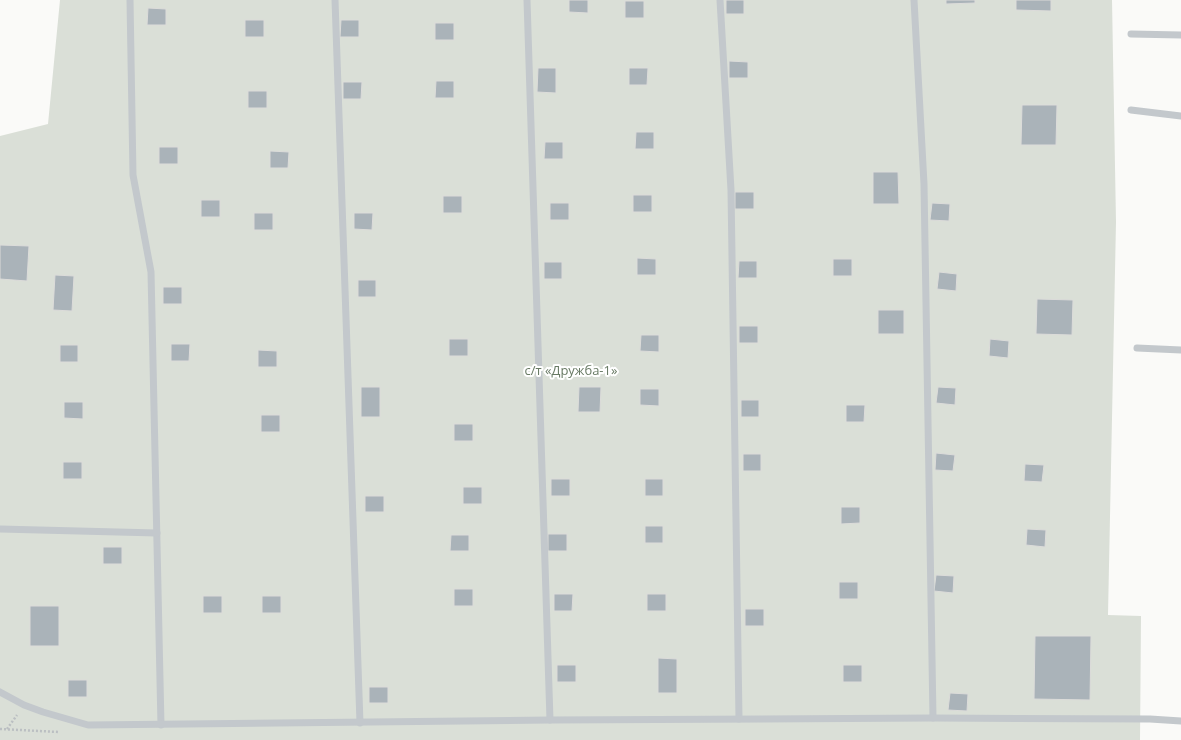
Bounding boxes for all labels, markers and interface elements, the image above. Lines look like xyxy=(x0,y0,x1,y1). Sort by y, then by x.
park label: с/т «Дружба-1» xyxy=(525,361,617,379)

